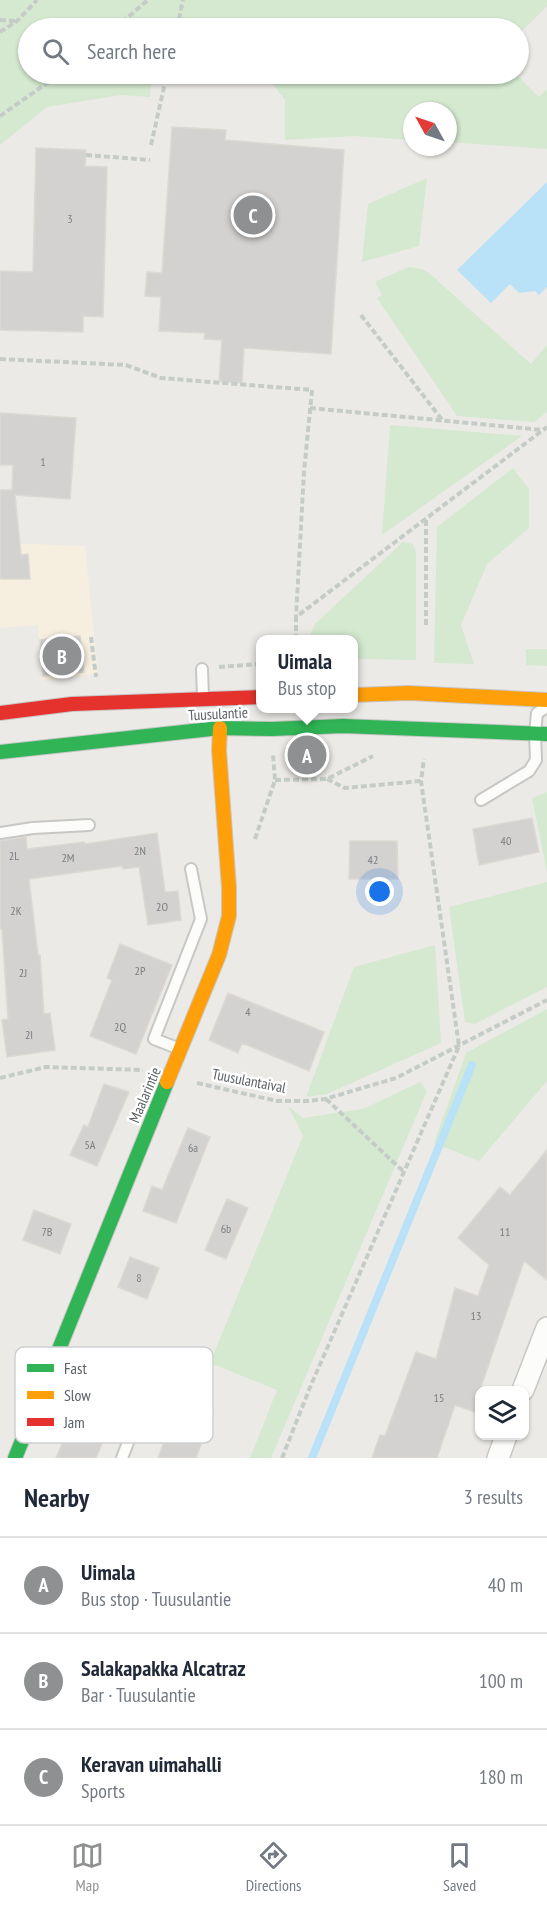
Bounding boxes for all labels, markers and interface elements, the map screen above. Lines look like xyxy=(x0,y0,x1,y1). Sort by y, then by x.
search box xyxy=(18,18,529,84)
icon: search xyxy=(39,35,72,68)
text: Search here xyxy=(87,37,176,65)
north arrow xyxy=(403,102,457,156)
pin: C xyxy=(234,192,272,238)
house number: 3 xyxy=(67,211,73,226)
house number: 1 xyxy=(40,454,46,469)
pin: B xyxy=(42,634,82,678)
popup xyxy=(256,635,358,713)
text: Uimala xyxy=(278,647,332,675)
text: Bus stop xyxy=(278,675,336,701)
street label: Tuusulantie xyxy=(188,702,248,725)
pin: A xyxy=(288,732,326,777)
house number: 40 xyxy=(501,833,511,848)
house number: 2N xyxy=(134,843,146,858)
house number: 2L xyxy=(9,848,19,863)
house number: 2M xyxy=(61,850,75,865)
house number: 42 xyxy=(368,852,378,867)
your location xyxy=(365,877,394,906)
house number: 2O xyxy=(156,899,168,914)
house number: 2K xyxy=(10,903,22,918)
house number: 2P xyxy=(135,963,146,978)
house number: 2J xyxy=(19,965,27,980)
house number: 4 xyxy=(245,1004,251,1019)
house number: 2Q xyxy=(114,1019,126,1034)
house number: 2I xyxy=(25,1027,33,1042)
street label: Maalarintie xyxy=(124,1064,165,1125)
street label: Tuusulantaival xyxy=(211,1064,288,1097)
house number: 5A xyxy=(84,1137,96,1152)
house number: 6a xyxy=(188,1140,198,1155)
house number: 6b xyxy=(221,1221,231,1236)
house number: 7B xyxy=(41,1224,53,1239)
house number: 11 xyxy=(500,1224,510,1239)
house number: 8 xyxy=(136,1270,142,1285)
house number: 13 xyxy=(471,1308,481,1323)
legend xyxy=(15,1347,213,1443)
text: Fast xyxy=(64,1358,87,1378)
text: Slow xyxy=(64,1385,91,1405)
map controls xyxy=(475,1386,529,1440)
button: layers xyxy=(475,1386,529,1440)
house number: 15 xyxy=(434,1390,444,1405)
text: Jam xyxy=(63,1412,85,1432)
text: Nearby xyxy=(24,1481,89,1514)
text: 3 results xyxy=(464,1484,523,1510)
text: Uimala xyxy=(81,1558,135,1586)
text: A xyxy=(38,1572,49,1598)
text: 40 m xyxy=(488,1572,523,1598)
text: Bus stop · Tuusulantie xyxy=(81,1586,231,1612)
text: Salakapakka Alcatraz xyxy=(81,1654,246,1682)
text: B xyxy=(39,1668,48,1694)
text: 100 m xyxy=(479,1668,523,1694)
text: Bar · Tuusulantie xyxy=(81,1682,196,1708)
text: Keravan uimahalli xyxy=(81,1750,222,1778)
text: C xyxy=(39,1764,48,1790)
text: 180 m xyxy=(479,1764,523,1790)
text: Sports xyxy=(81,1778,125,1804)
tab: Map xyxy=(71,1839,104,1895)
tab: Directions xyxy=(246,1839,301,1895)
tab: Saved xyxy=(443,1839,476,1895)

